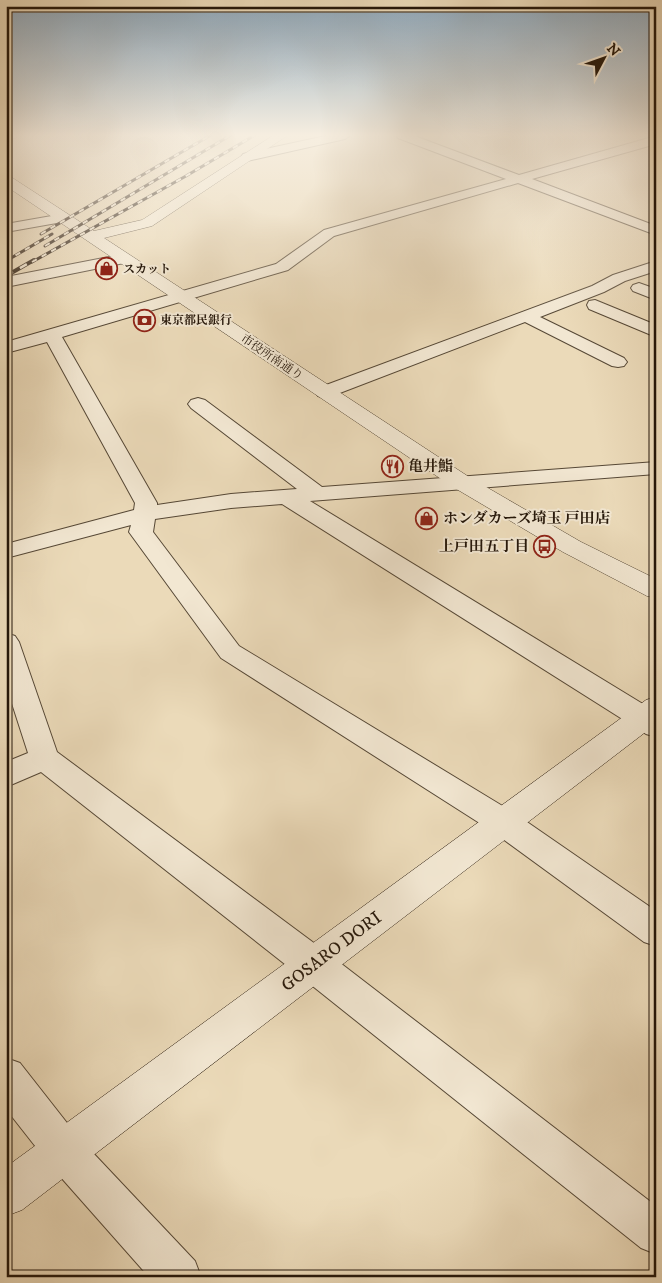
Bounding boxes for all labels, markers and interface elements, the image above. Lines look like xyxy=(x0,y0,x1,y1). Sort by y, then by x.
north arrow xyxy=(580,32,630,82)
text: N xyxy=(602,40,624,61)
shop icon: スカット xyxy=(95,257,119,281)
place label: スカット xyxy=(123,262,171,277)
bank icon: 東京都民銀行 xyxy=(132,308,156,332)
place label: 東京都民銀行 xyxy=(160,313,232,328)
street label: 市役所南通り xyxy=(238,331,306,384)
restaurant icon: 亀井鮨 xyxy=(380,454,404,478)
place label: 亀井鮨 xyxy=(408,457,453,476)
shop icon: ホンダカーズ埼玉 戸田店 xyxy=(415,506,439,530)
place label: ホンダカーズ埼玉 戸田店 xyxy=(443,509,610,528)
bus stop icon: 上戸田五丁目 xyxy=(533,534,557,558)
place label: 上戸田五丁目 xyxy=(439,537,529,556)
street label: GOSARO DORI xyxy=(277,907,386,997)

